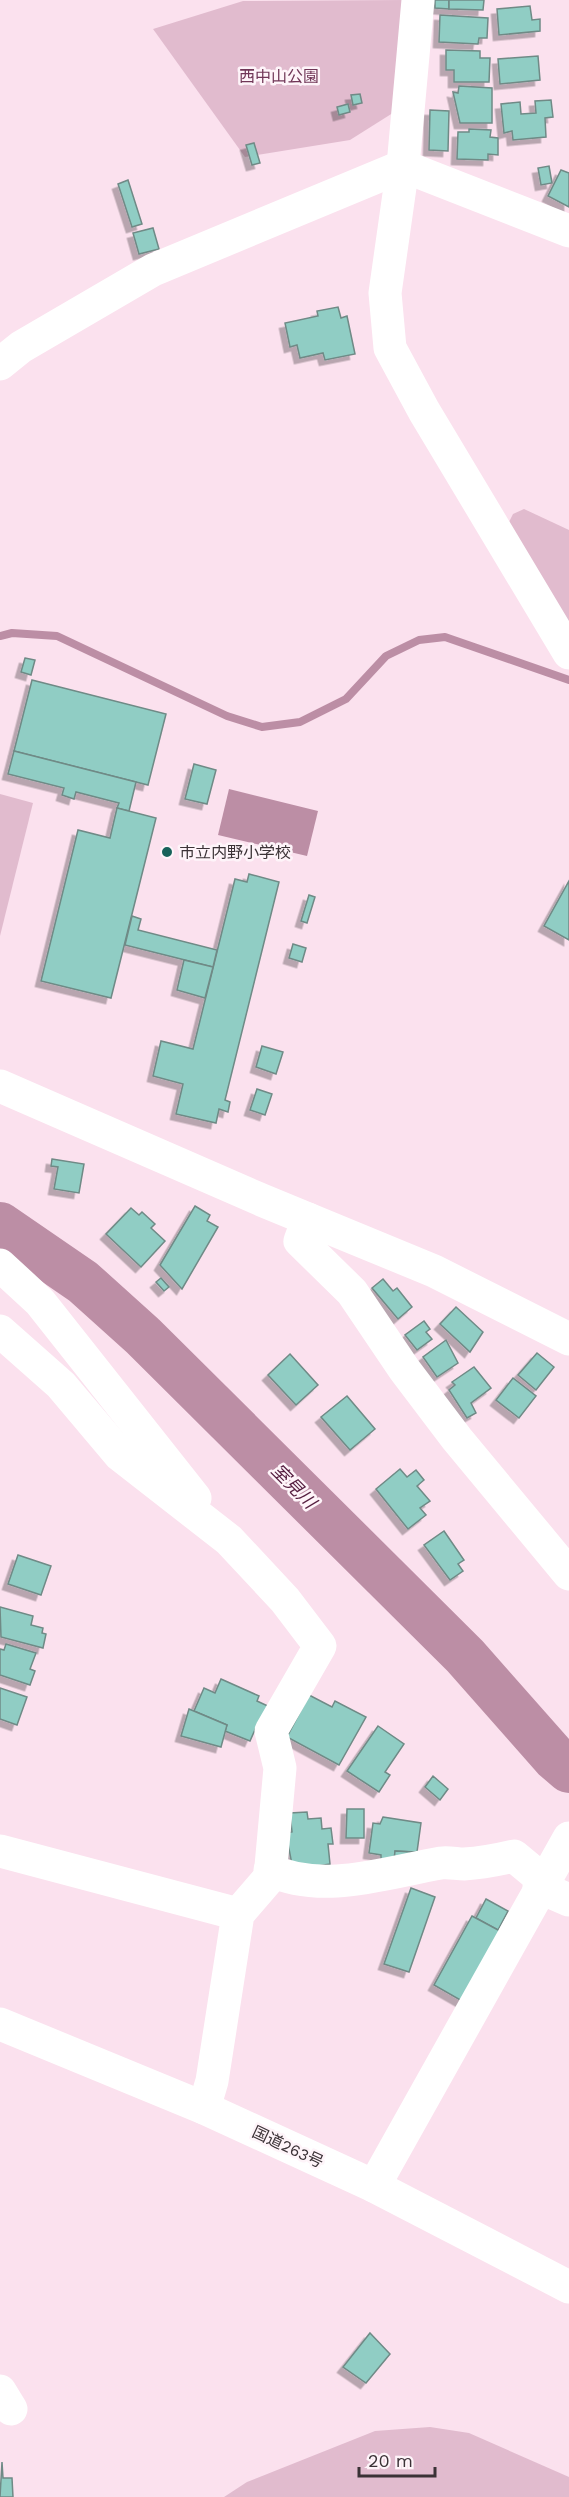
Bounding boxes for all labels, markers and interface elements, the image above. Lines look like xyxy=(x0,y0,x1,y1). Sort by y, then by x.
park label: 西中山公園 xyxy=(239,67,319,86)
place label: 市立内野小学校 xyxy=(179,843,291,862)
marker: 市立内野小学校 xyxy=(160,845,174,859)
water label: 室見川 xyxy=(267,1459,322,1514)
street label: 国道263号 xyxy=(249,2122,327,2172)
scale bar xyxy=(359,2440,436,2478)
text: 20 m xyxy=(368,2450,413,2471)

